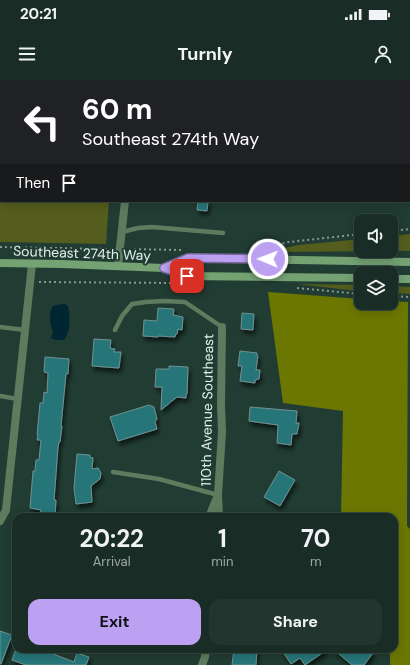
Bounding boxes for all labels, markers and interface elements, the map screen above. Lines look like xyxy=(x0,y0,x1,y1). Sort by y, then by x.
text: 20:21 xyxy=(20,4,57,24)
text: Turnly xyxy=(177,42,233,66)
icon: menu xyxy=(16,43,38,65)
icon: person xyxy=(372,43,394,65)
text: 60 m xyxy=(82,91,152,128)
icon: left xyxy=(16,96,68,148)
text: Southeast 274th Way xyxy=(82,127,259,151)
icon: arrive xyxy=(58,172,80,194)
text: Then xyxy=(16,173,50,193)
map controls xyxy=(354,214,398,310)
button: sound xyxy=(354,214,398,258)
position arrow xyxy=(247,238,289,280)
street label: Southeast 274th Way xyxy=(13,242,151,264)
pin xyxy=(170,259,204,293)
icon: arrive xyxy=(176,265,198,287)
button: layers xyxy=(354,266,398,310)
street label: 110th Avenue Southeast xyxy=(197,334,217,486)
text: 20:22 xyxy=(79,523,144,554)
text: 1 xyxy=(218,523,227,554)
text: 70 xyxy=(301,523,331,554)
text: Arrival xyxy=(93,553,131,570)
text: min xyxy=(211,553,233,570)
text: m xyxy=(310,553,322,570)
button: Exit xyxy=(28,599,201,645)
button: Share xyxy=(209,599,382,645)

